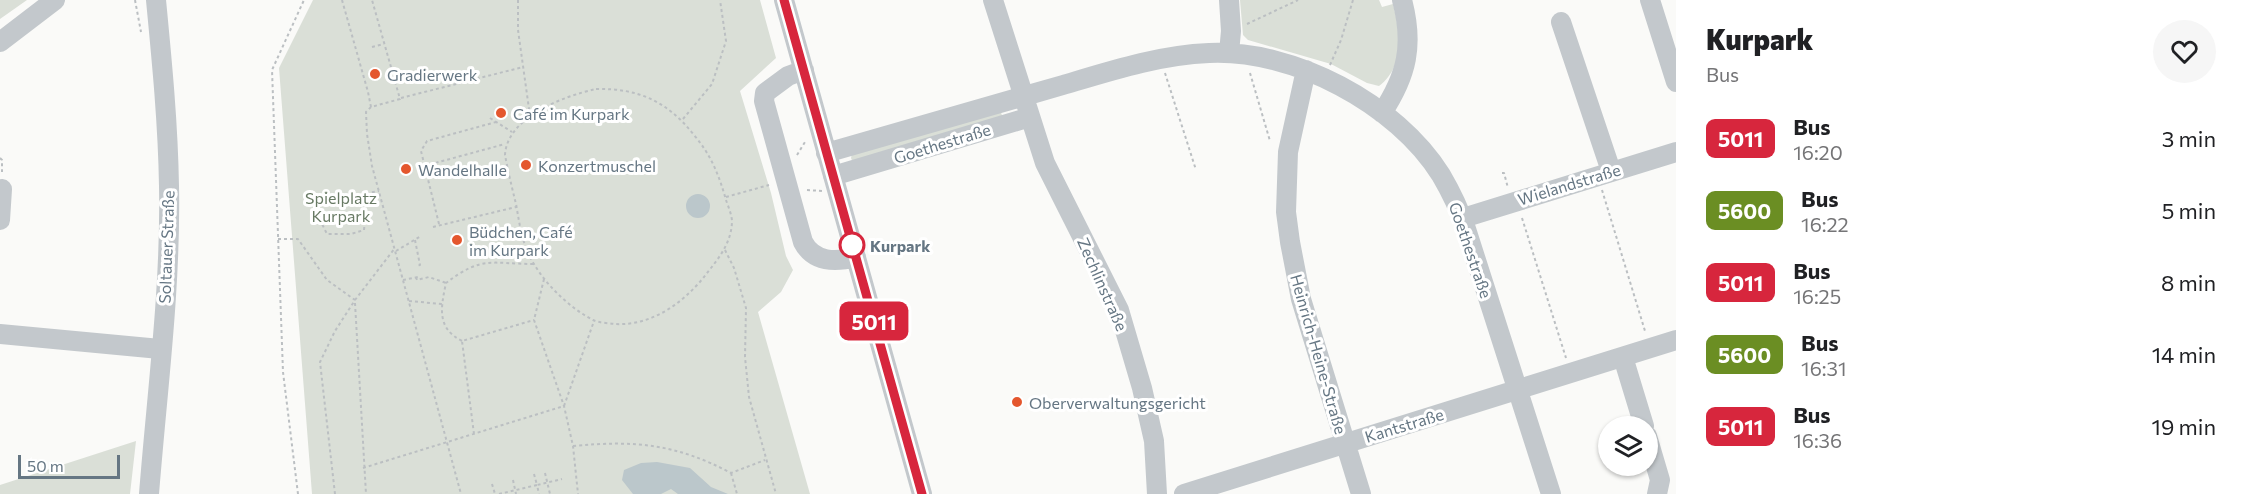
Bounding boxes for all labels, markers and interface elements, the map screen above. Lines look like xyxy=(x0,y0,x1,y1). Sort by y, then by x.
button: heart xyxy=(2153,20,2216,83)
text: Kurpark xyxy=(1706,22,1813,56)
text: Bus xyxy=(1706,62,1739,86)
place label: Gradierwerk xyxy=(387,65,478,84)
marker: Gradierwerk xyxy=(368,67,382,81)
place label: Café im Kurpark xyxy=(513,104,630,123)
marker: Café im Kurpark xyxy=(494,106,508,120)
text: Bus xyxy=(1793,113,1831,140)
street label: Goethestraße xyxy=(891,119,993,167)
text: 3 min xyxy=(2162,125,2216,152)
text: 5011 xyxy=(1718,126,1763,151)
text: 16:20 xyxy=(1793,140,1843,164)
place label: Konzertmuschel xyxy=(538,156,656,175)
marker: Konzertmuschel xyxy=(519,158,533,172)
street label: Wielandstraße xyxy=(1515,159,1623,209)
place label: Wandelhalle xyxy=(418,160,507,179)
marker: Wandelhalle xyxy=(399,162,413,176)
text: Bus xyxy=(1801,185,1838,212)
park label: Spielplatz Kurpark xyxy=(305,188,377,225)
street label: Soltauer Straße xyxy=(155,190,177,304)
text: 5 min xyxy=(2162,197,2216,224)
text: 5600 xyxy=(1718,198,1771,223)
street label: Goethestraße xyxy=(1446,199,1496,301)
text: 16:22 xyxy=(1801,212,1849,236)
place label: Büdchen, Café im Kurpark xyxy=(469,222,573,259)
marker: Kurpark xyxy=(839,232,865,258)
marker: Büdchen, Café im Kurpark xyxy=(450,233,464,247)
street label: Zechlinstraße xyxy=(1074,234,1132,334)
place label: Kurpark xyxy=(870,236,931,255)
text: Bus xyxy=(1793,257,1831,284)
text: 8 min xyxy=(2161,269,2216,296)
text: 5011 xyxy=(1718,270,1763,295)
street label: Heinrich-Heine-Straße xyxy=(1287,272,1351,436)
text: 16:25 xyxy=(1793,284,1841,308)
line badge: 5011 xyxy=(832,302,916,340)
text: 5011 xyxy=(851,309,897,334)
text: Bus xyxy=(1801,329,1838,356)
text: 14 min xyxy=(2152,341,2216,368)
text: 5600 xyxy=(1718,342,1771,367)
text: 16:31 xyxy=(1801,356,1846,380)
place label: Oberverwaltungsgericht xyxy=(1029,393,1206,412)
marker: Oberverwaltungsgericht xyxy=(1010,395,1024,409)
text: Bus xyxy=(1793,401,1831,428)
street label: Kantstraße xyxy=(1362,404,1446,446)
text: 19 min xyxy=(2152,413,2216,440)
text: 5011 xyxy=(1718,414,1763,439)
map controls xyxy=(1598,416,1658,476)
button: layers xyxy=(1598,416,1658,476)
text: 16:36 xyxy=(1793,428,1842,452)
scale bar xyxy=(18,452,120,480)
text: 50 m xyxy=(27,456,64,475)

